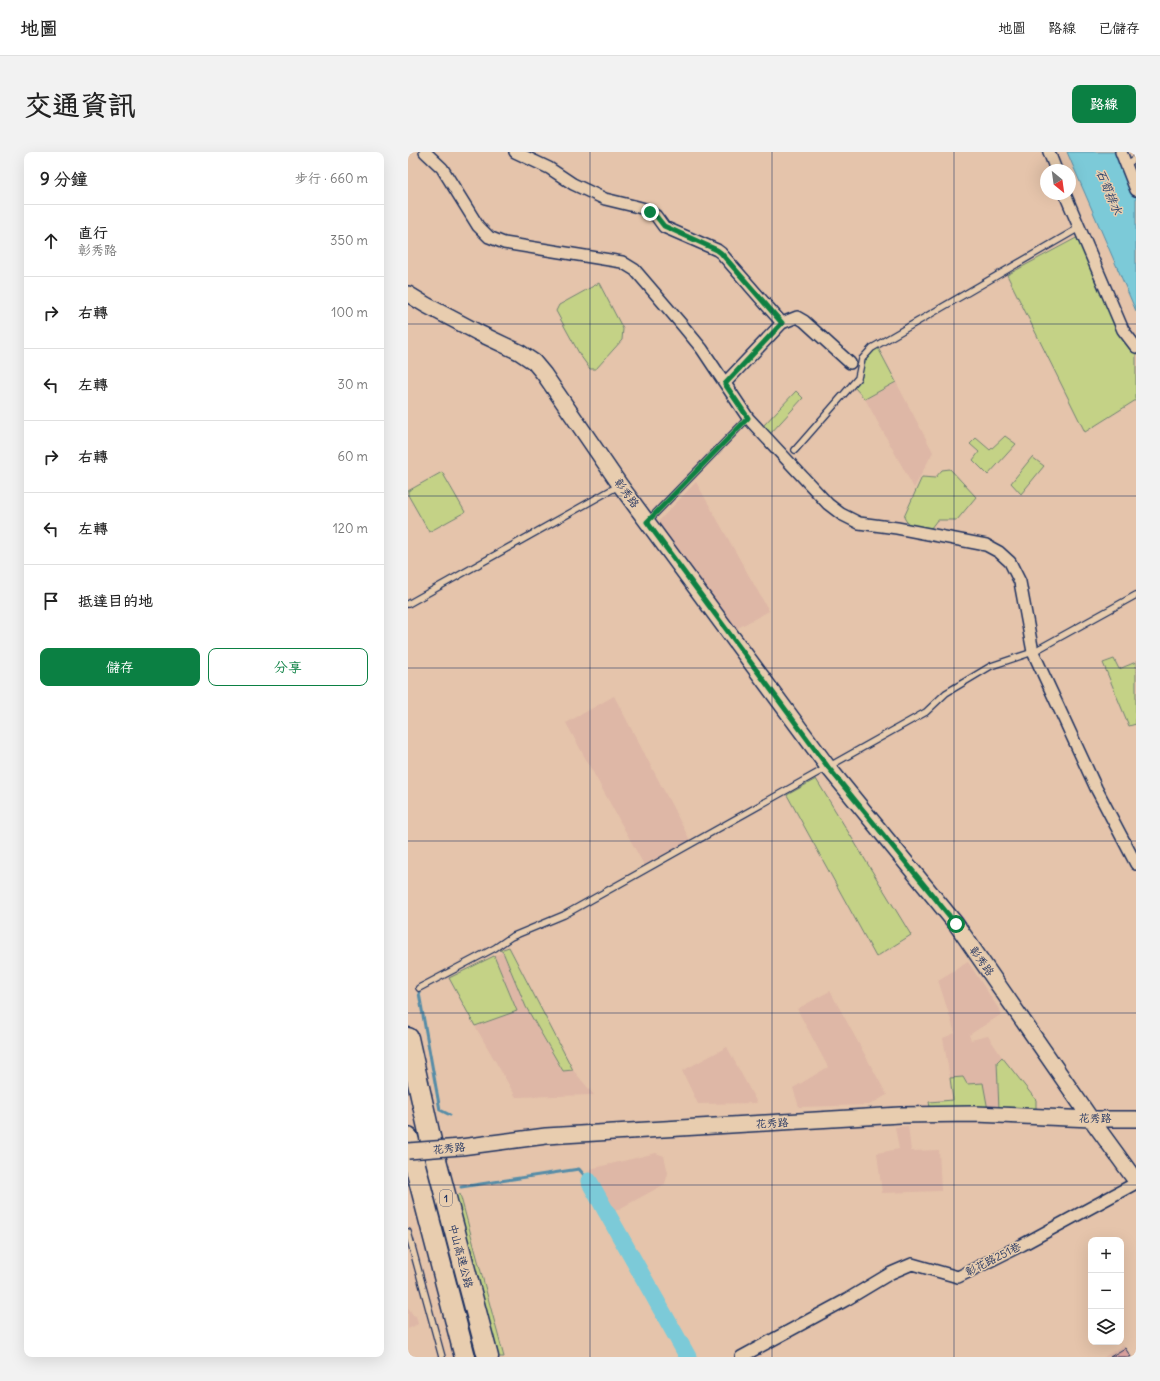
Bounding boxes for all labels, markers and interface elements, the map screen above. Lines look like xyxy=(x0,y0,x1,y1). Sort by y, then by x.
text: 地圖 xyxy=(20,16,58,40)
text: 地圖 xyxy=(998,19,1026,37)
text: 路線 xyxy=(1048,19,1076,37)
text: 已儲存 xyxy=(1098,19,1140,37)
button: 路線 xyxy=(1072,85,1136,123)
text: 交通資訊 xyxy=(24,87,136,123)
north arrow xyxy=(1040,164,1076,200)
water label: 石筍排水 xyxy=(1093,167,1126,218)
text: 9 分鐘 xyxy=(40,168,88,190)
text: 步行 · 660 m xyxy=(295,170,368,187)
route end xyxy=(641,203,659,221)
text: 直行 xyxy=(78,223,108,242)
icon: ahead xyxy=(40,230,62,252)
text: 350 m xyxy=(330,232,368,249)
text: 彰秀路 xyxy=(78,242,117,259)
icon: right xyxy=(40,302,62,324)
text: 右轉 xyxy=(78,303,108,322)
text: 100 m xyxy=(331,304,368,321)
icon: left xyxy=(40,374,62,396)
text: 左轉 xyxy=(78,375,108,394)
text: 30 m xyxy=(338,376,368,393)
icon: right xyxy=(40,446,62,468)
text: 右轉 xyxy=(78,447,108,466)
text: 60 m xyxy=(337,448,368,465)
street label: 彰秀路 xyxy=(612,476,642,510)
icon: left xyxy=(40,518,62,540)
text: 左轉 xyxy=(78,519,108,538)
text: 120 m xyxy=(333,520,368,537)
icon: arrive xyxy=(40,590,62,612)
text: 抵達目的地 xyxy=(78,591,153,610)
button: 儲存 xyxy=(40,648,200,686)
button: 分享 xyxy=(208,648,368,686)
route start xyxy=(947,915,965,933)
street label: 彰秀路 xyxy=(967,943,997,979)
street label: 花秀路 xyxy=(1078,1111,1112,1125)
street label: 花秀路 xyxy=(755,1115,789,1131)
street label: 花秀路 xyxy=(432,1140,466,1156)
road number: 1 xyxy=(440,1190,452,1206)
street label: 中山高速公路 xyxy=(446,1222,476,1290)
map controls xyxy=(1088,1237,1124,1345)
button: + xyxy=(1088,1237,1124,1273)
street label: 彰花路251巷 xyxy=(963,1239,1023,1279)
button: − xyxy=(1088,1273,1124,1309)
button: layers xyxy=(1088,1309,1124,1345)

